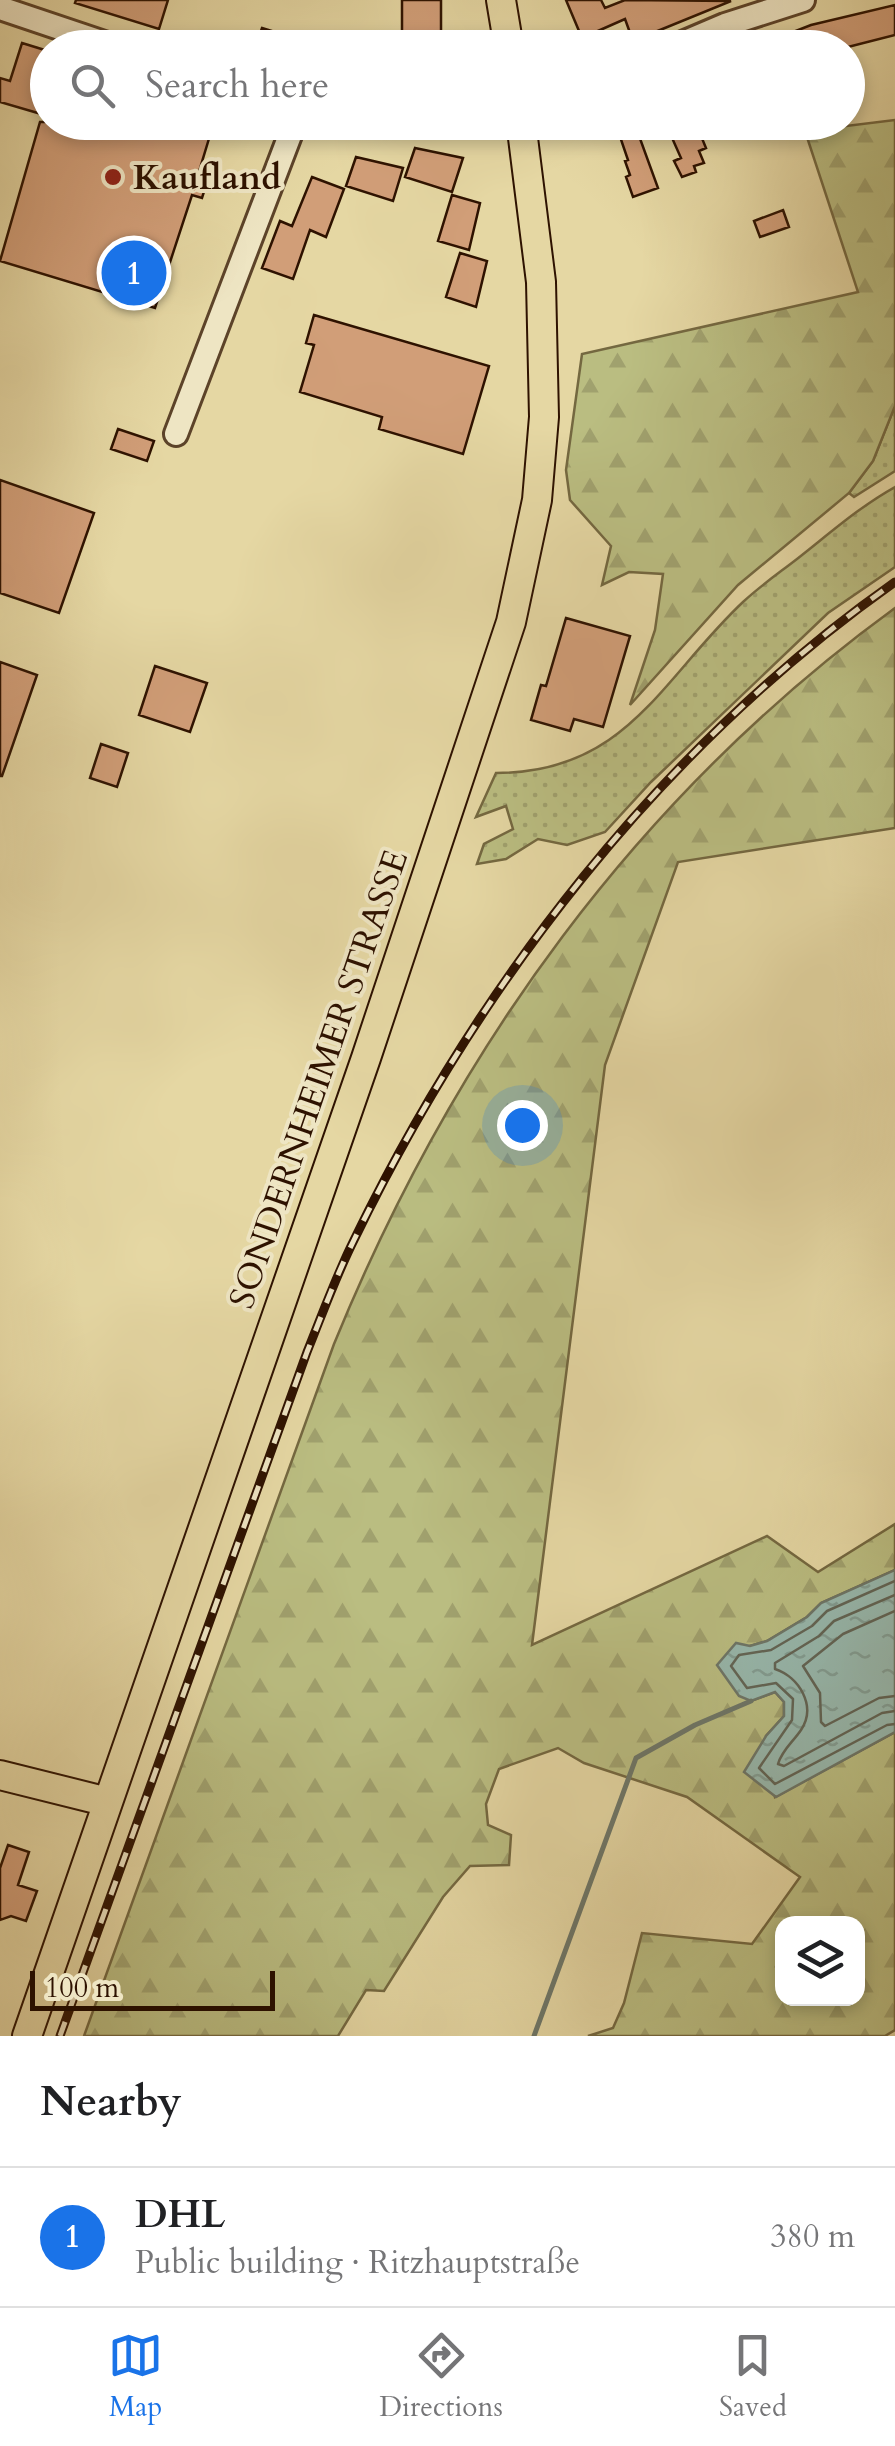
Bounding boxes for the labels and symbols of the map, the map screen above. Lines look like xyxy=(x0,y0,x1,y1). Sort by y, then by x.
place label: Kaufland xyxy=(133,154,281,202)
marker: Kaufland xyxy=(102,166,124,188)
pin: 1 xyxy=(102,236,166,310)
street label: SONDERNHEIMER STRASSE xyxy=(218,844,420,1315)
your location xyxy=(497,1100,548,1151)
scale bar xyxy=(30,1966,275,2010)

